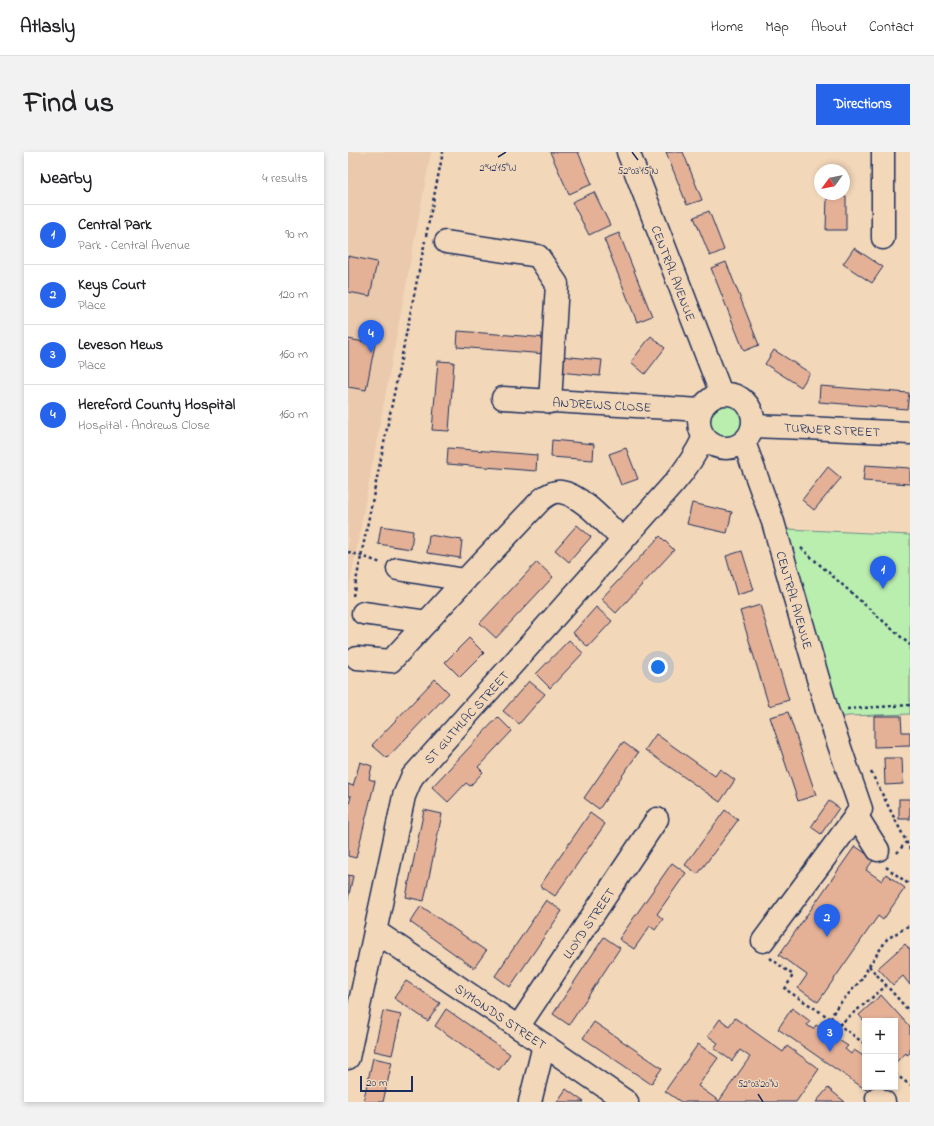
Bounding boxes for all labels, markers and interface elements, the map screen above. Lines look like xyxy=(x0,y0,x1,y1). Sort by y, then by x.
text: Atlasly xyxy=(20,14,75,41)
text: Home xyxy=(711,17,743,38)
text: Map xyxy=(765,17,789,38)
text: About xyxy=(811,17,847,38)
text: Contact xyxy=(869,17,914,38)
text: Find us xyxy=(24,84,114,125)
button: Directions xyxy=(816,84,910,125)
text: 2°42'15"W xyxy=(480,161,517,176)
text: 52°03'15"N xyxy=(618,164,659,179)
north arrow xyxy=(814,164,850,200)
text: Nearby xyxy=(40,166,92,191)
text: 4 results xyxy=(262,169,308,188)
text: Central Park xyxy=(78,214,152,236)
street label: CENTRAL AVENUE xyxy=(646,223,700,324)
text: 1 xyxy=(51,225,55,244)
text: 90 m xyxy=(285,225,308,244)
text: Park · Central Avenue xyxy=(78,236,190,255)
text: Keys Court xyxy=(78,274,146,296)
text: 2 xyxy=(50,285,56,304)
text: 120 m xyxy=(278,285,308,304)
text: Place xyxy=(78,296,106,315)
pin: 4 xyxy=(358,320,384,353)
text: Leveson Mews xyxy=(78,334,163,356)
text: 3 xyxy=(50,345,56,364)
text: 160 m xyxy=(279,345,308,364)
text: Place xyxy=(78,356,106,375)
street label: ANDREWS CLOSE xyxy=(552,393,652,418)
text: Hereford County Hospital xyxy=(78,394,235,416)
text: 4 xyxy=(50,405,56,424)
text: 160 m xyxy=(279,405,308,424)
text: Hospital · Andrews Close xyxy=(78,416,210,435)
street label: TURNER STREET xyxy=(783,418,881,443)
street label: CENTRAL AVENUE xyxy=(770,549,817,652)
pin: 1 xyxy=(870,556,896,589)
your location xyxy=(648,657,668,677)
street label: ST GUTHLAC STREET xyxy=(420,667,515,769)
street label: LLOYD STREET xyxy=(558,884,620,963)
pin: 2 xyxy=(814,904,840,937)
street label: SYMONDS STREET xyxy=(451,979,550,1055)
map controls xyxy=(862,1018,898,1090)
button: + xyxy=(862,1018,898,1054)
pin: 3 xyxy=(817,1019,843,1052)
button: − xyxy=(862,1054,898,1090)
scale bar xyxy=(360,1074,413,1093)
text: 20 m xyxy=(366,1075,388,1091)
text: 52°03'20"N xyxy=(737,1077,779,1092)

